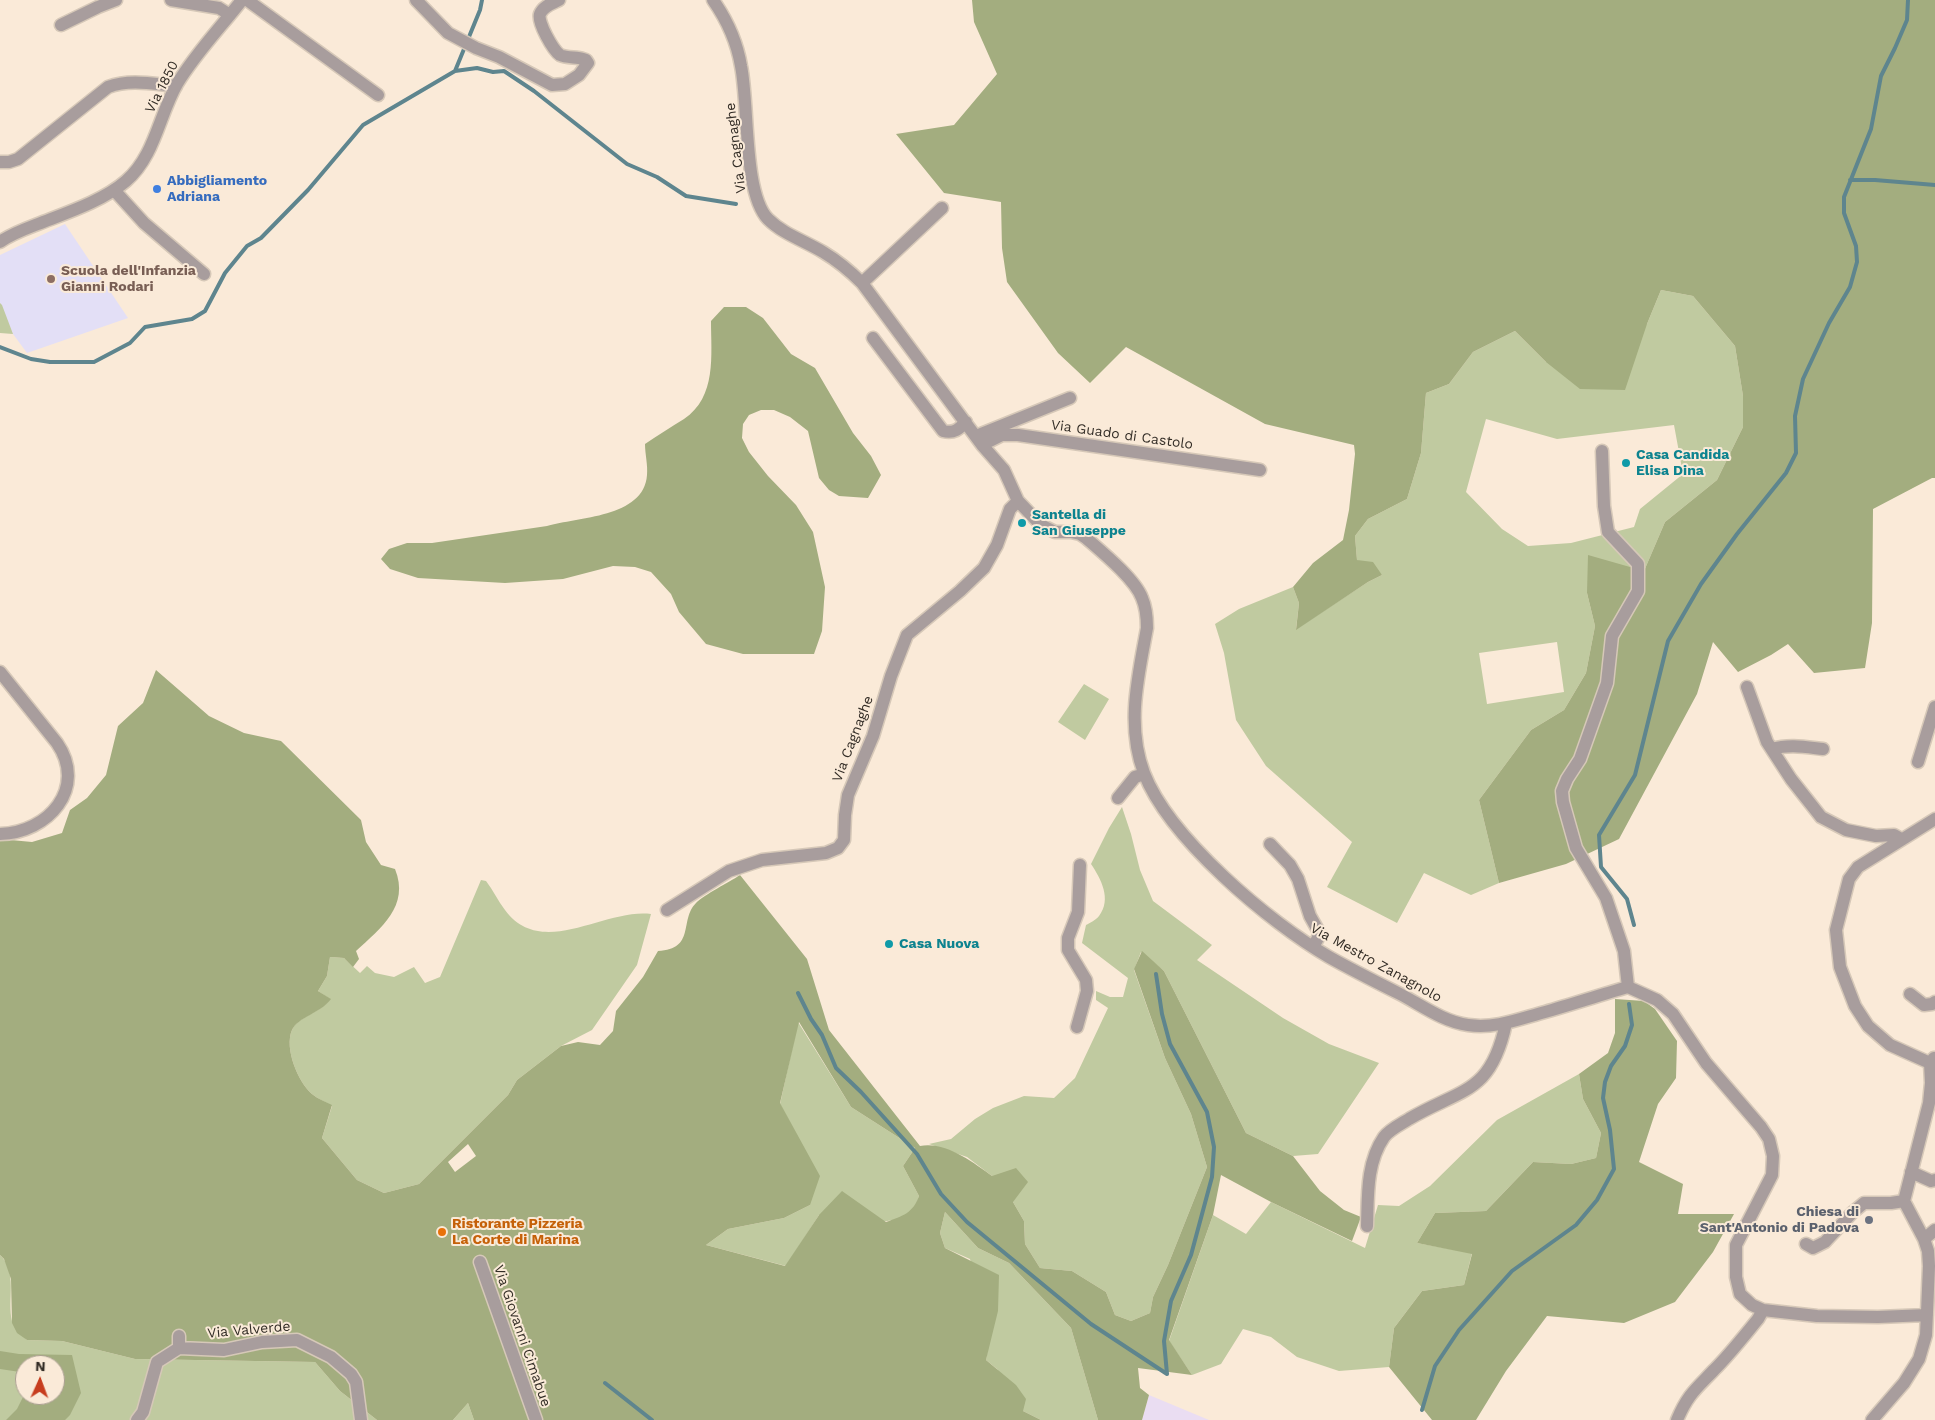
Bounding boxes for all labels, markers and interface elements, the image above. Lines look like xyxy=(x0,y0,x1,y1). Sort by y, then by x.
street label: Via 1850 xyxy=(142,58,182,116)
street label: Via Cagnaghe xyxy=(722,102,750,194)
place label: Abbigliamento Adriana xyxy=(167,173,267,206)
marker: Abbigliamento Adriana xyxy=(151,183,163,195)
place label: Scuola dell'Infanzia Gianni Rodari xyxy=(61,263,196,296)
marker: Scuola dell'Infanzia Gianni Rodari xyxy=(45,273,57,285)
street label: Via Guado di Castolo xyxy=(1050,417,1194,453)
place label: Casa Candida Elisa Dina xyxy=(1636,447,1729,480)
marker: Casa Candida Elisa Dina xyxy=(1620,457,1632,469)
place label: Santella di San Giuseppe xyxy=(1032,507,1126,540)
marker: Santella di San Giuseppe xyxy=(1016,517,1028,529)
street label: Via Cagnaghe xyxy=(829,693,877,785)
street label: Via Mestro Zanagnolo xyxy=(1307,920,1445,1006)
place label: Casa Nuova xyxy=(899,936,979,952)
marker: Casa Nuova xyxy=(883,938,895,950)
place label: Chiesa di Sant'Antonio di Padova xyxy=(1700,1204,1859,1236)
marker: Chiesa di Sant'Antonio di Padova xyxy=(1863,1214,1875,1226)
place label: Ristorante Pizzeria La Corte di Marina xyxy=(452,1216,583,1248)
marker: Ristorante Pizzeria La Corte di Marina xyxy=(436,1226,448,1238)
street label: Via Giovanni Cimabue xyxy=(490,1263,554,1409)
street label: Via Valverde xyxy=(207,1318,291,1342)
north arrow xyxy=(15,1355,65,1405)
text: N xyxy=(35,1358,46,1374)

